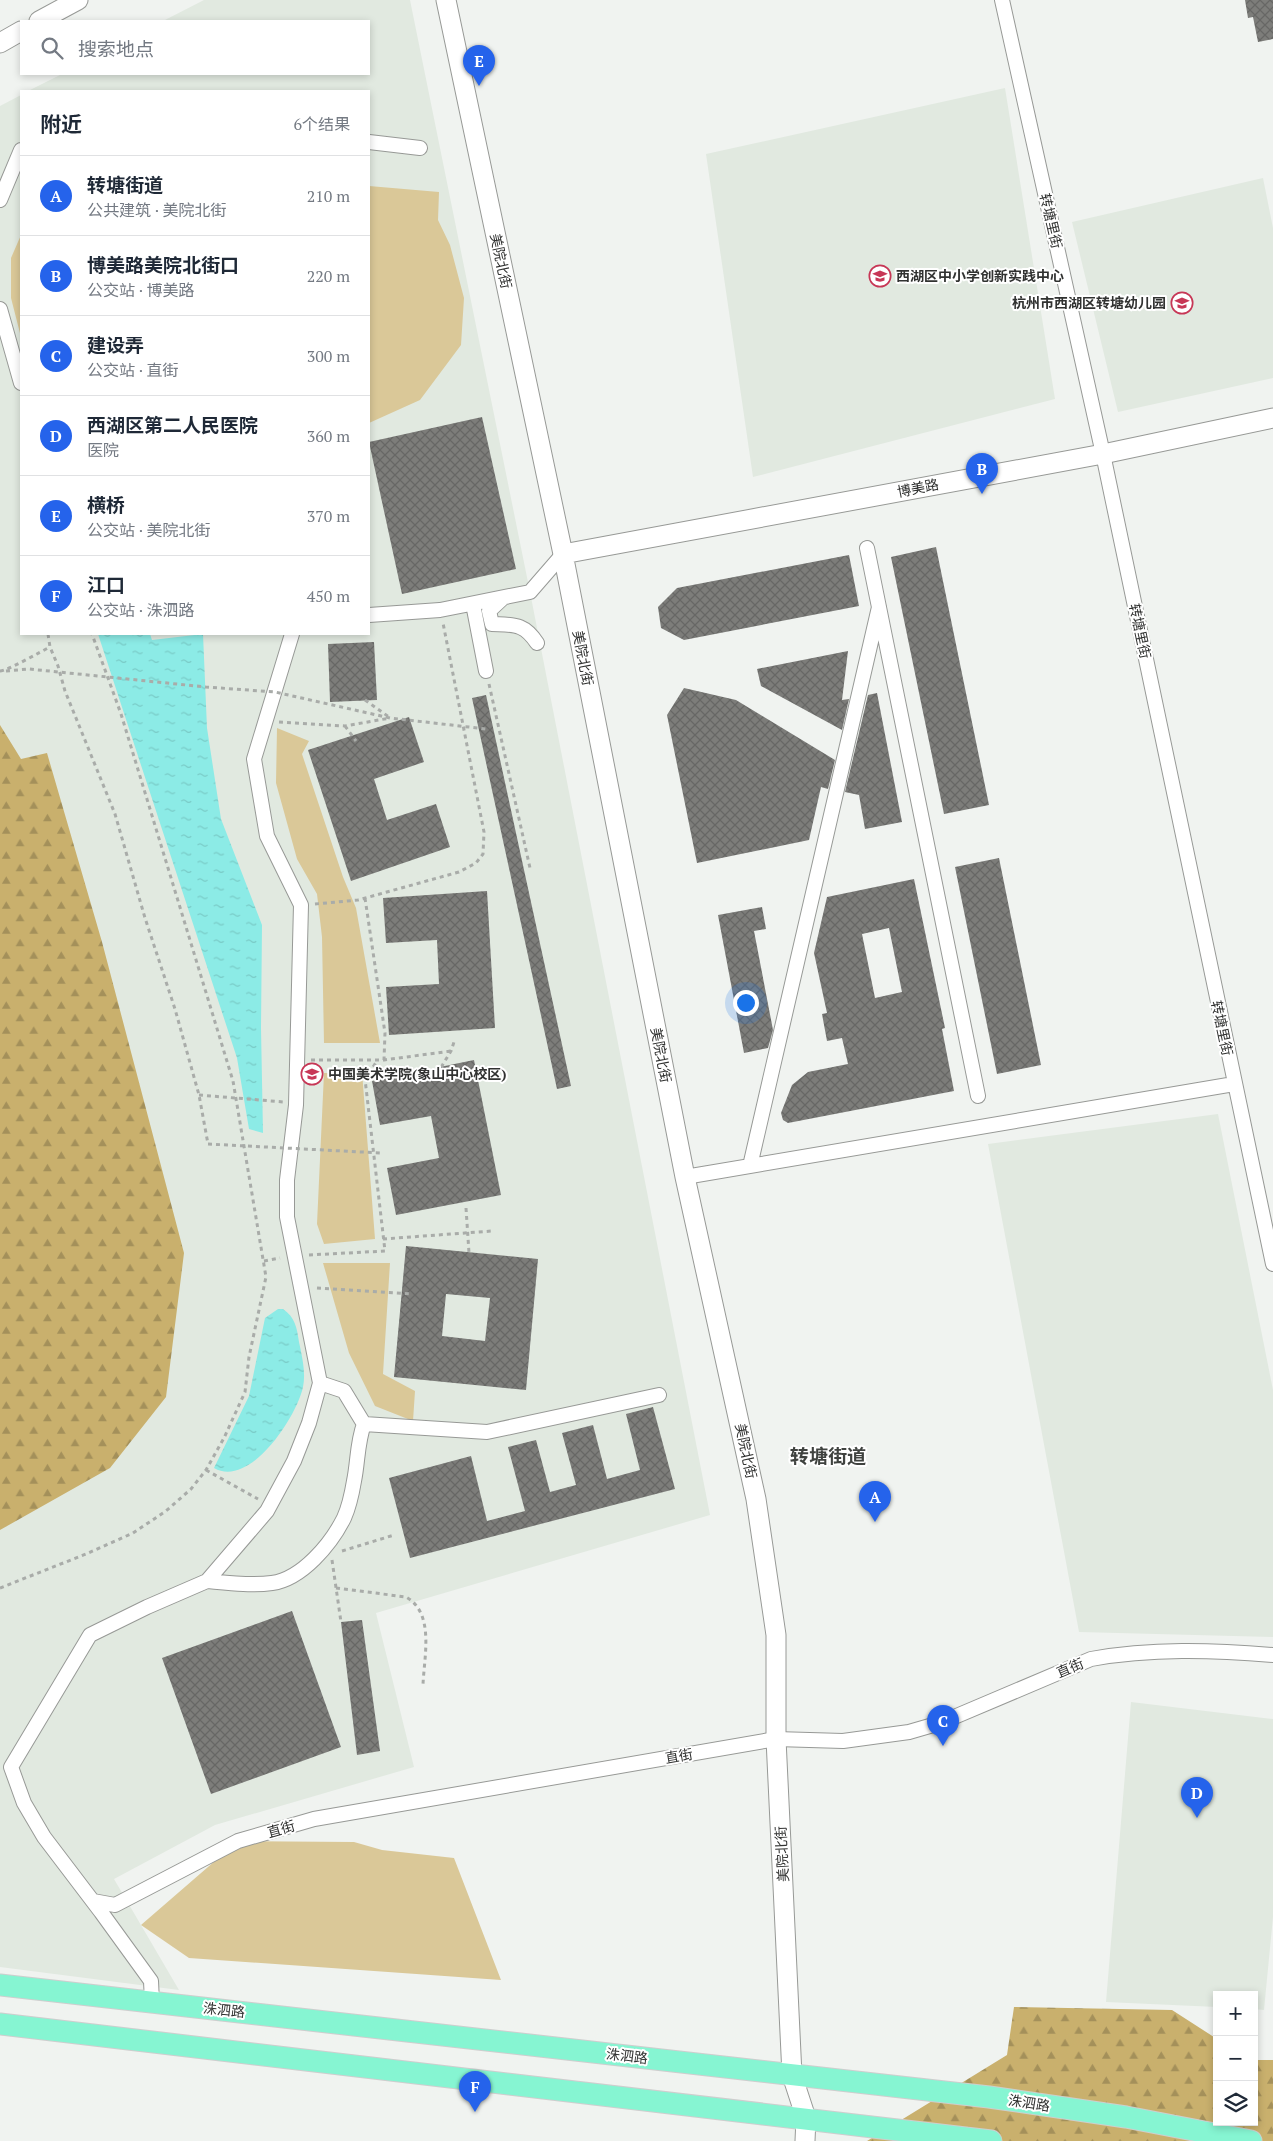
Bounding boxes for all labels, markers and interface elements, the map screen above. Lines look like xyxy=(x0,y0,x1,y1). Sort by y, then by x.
search box xyxy=(20,20,370,75)
icon: search xyxy=(38,34,66,62)
text: 搜索地点 xyxy=(78,36,154,61)
pin: E xyxy=(463,45,495,86)
text: 附近 xyxy=(40,110,82,138)
text: 6个结果 xyxy=(293,113,350,135)
text: 转塘街道 xyxy=(87,172,163,197)
text: A xyxy=(50,185,62,207)
text: 210 m xyxy=(307,185,350,207)
street label: 转塘里街 xyxy=(1036,191,1067,250)
text: 公共建筑 · 美院北街 xyxy=(87,199,227,221)
street label: 美院北街 xyxy=(486,232,517,290)
text: 博美路美院北街口 xyxy=(87,252,239,277)
school or university icon: 西湖区中小学创新实践中心 xyxy=(868,264,892,288)
text: B xyxy=(51,265,61,287)
text: 220 m xyxy=(307,265,350,287)
place label: 西湖区中小学创新实践中心 xyxy=(896,266,1064,285)
text: 公交站 · 博美路 xyxy=(87,279,195,301)
school or university icon: 杭州市西湖区转塘幼儿园 xyxy=(1170,291,1194,315)
place label: 杭州市西湖区转塘幼儿园 xyxy=(1012,293,1166,312)
text: 建设弄 xyxy=(87,332,144,357)
text: C xyxy=(51,345,61,367)
text: 300 m xyxy=(307,345,350,367)
text: 公交站 · 直街 xyxy=(87,359,179,381)
text: 西湖区第二人民医院 xyxy=(87,412,258,437)
text: D xyxy=(50,425,62,447)
text: 360 m xyxy=(307,425,350,447)
text: 医院 xyxy=(87,439,119,461)
pin: B xyxy=(966,453,998,494)
street label: 博美路 xyxy=(895,474,940,501)
text: 横桥 xyxy=(87,492,125,517)
text: E xyxy=(51,505,61,527)
text: 370 m xyxy=(307,505,350,527)
text: 公交站 · 美院北街 xyxy=(87,519,211,541)
text: 江口 xyxy=(87,572,125,597)
text: F xyxy=(51,585,61,607)
text: 450 m xyxy=(307,585,350,607)
text: 公交站 · 洙泗路 xyxy=(87,599,195,621)
street label: 转塘里街 xyxy=(1125,602,1156,660)
street label: 美院北街 xyxy=(569,629,598,687)
your location xyxy=(733,990,759,1016)
street label: 转塘里街 xyxy=(1207,999,1238,1057)
street label: 美院北街 xyxy=(647,1026,676,1084)
school or university icon: 中国美术学院(象山中心校区) xyxy=(300,1062,324,1086)
place label: 中国美术学院(象山中心校区) xyxy=(328,1064,507,1083)
street label: 美院北街 xyxy=(731,1422,762,1480)
district label: 转塘街道 xyxy=(790,1443,866,1468)
pin: A xyxy=(859,1481,891,1522)
street label: 直街 xyxy=(1053,1653,1086,1682)
pin: C xyxy=(927,1705,959,1746)
street label: 直街 xyxy=(663,1744,694,1767)
pin: D xyxy=(1181,1777,1213,1818)
street label: 直街 xyxy=(265,1816,297,1842)
street label: 美院北街 xyxy=(771,1826,792,1882)
map controls xyxy=(1213,1991,1258,2126)
button: + xyxy=(1213,1991,1258,2036)
street label: 洙泗路 xyxy=(202,1998,246,2021)
button: − xyxy=(1213,2036,1258,2081)
street label: 洙泗路 xyxy=(605,2044,649,2067)
pin: F xyxy=(459,2071,491,2112)
button: layers xyxy=(1213,2081,1258,2126)
street label: 洙泗路 xyxy=(1007,2090,1051,2115)

